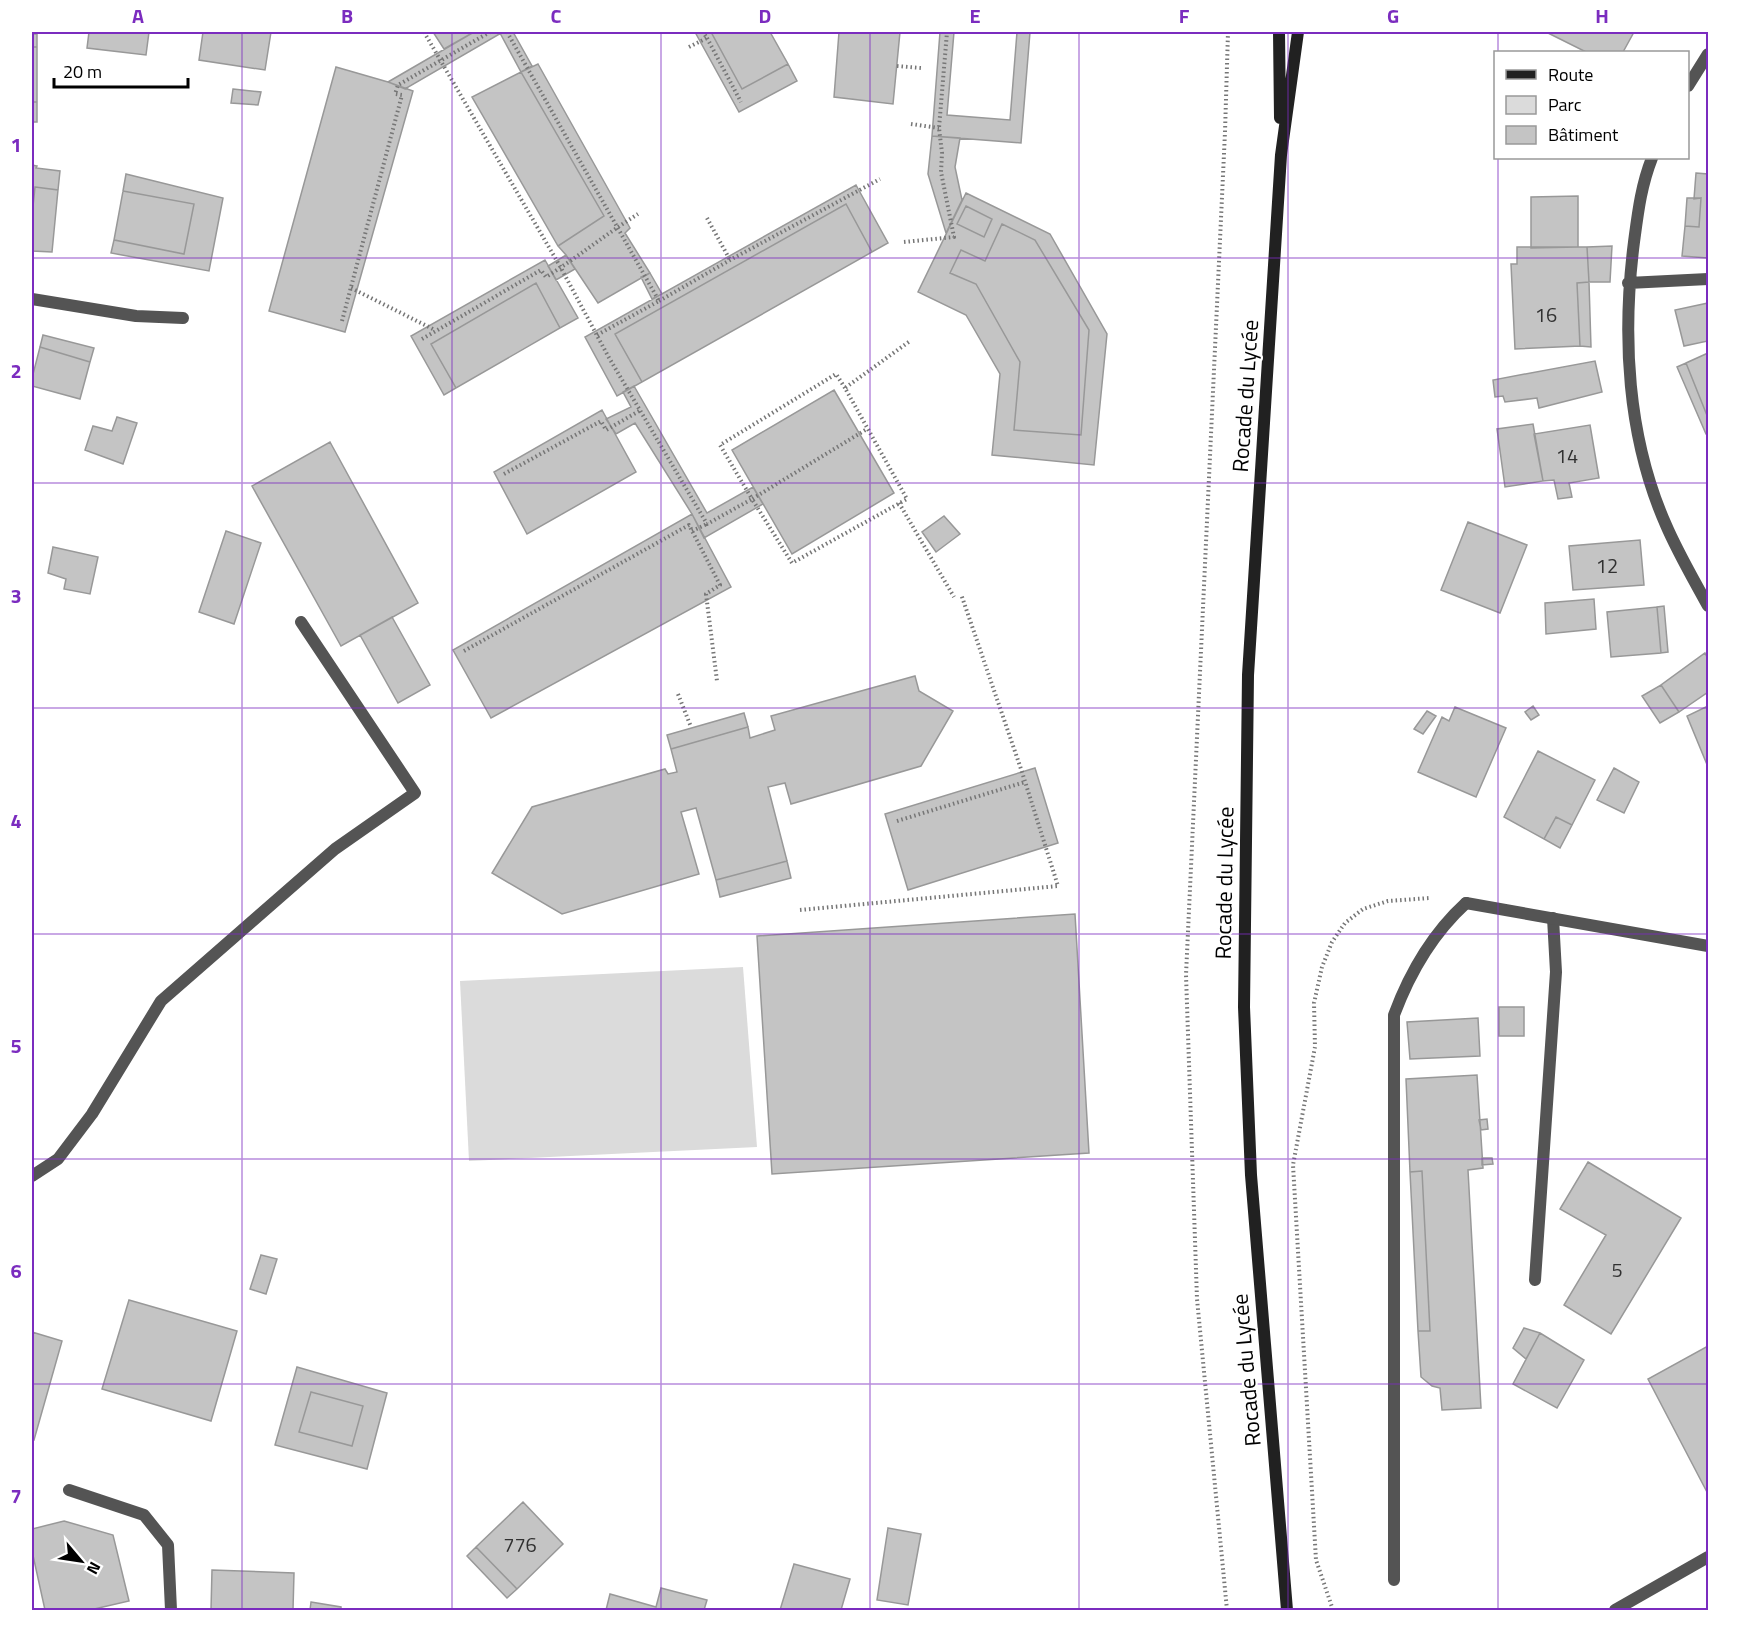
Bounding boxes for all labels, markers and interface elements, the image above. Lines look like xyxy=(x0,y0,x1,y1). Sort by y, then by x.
text: A xyxy=(132,0,144,31)
text: B xyxy=(341,0,353,31)
text: C xyxy=(551,0,562,31)
text: D xyxy=(759,0,771,31)
text: E xyxy=(969,0,981,31)
text: F xyxy=(1179,0,1190,31)
text: G xyxy=(1387,0,1399,31)
text: H xyxy=(1595,0,1609,31)
scale bar xyxy=(54,51,188,89)
legend xyxy=(1494,51,1689,159)
text: 20 m xyxy=(63,58,102,85)
text: Route xyxy=(1548,61,1593,88)
text: Parc xyxy=(1548,91,1582,118)
text: Bâtiment xyxy=(1548,121,1619,148)
text: 1 xyxy=(10,129,22,160)
house number: 16 xyxy=(1535,299,1557,330)
street label: Rocade du Lycée xyxy=(1223,319,1267,473)
text: 2 xyxy=(10,355,22,386)
house number: 14 xyxy=(1556,440,1578,471)
house number: 12 xyxy=(1596,550,1618,581)
text: 3 xyxy=(10,580,22,611)
text: 4 xyxy=(10,805,22,836)
street label: Rocade du Lycée xyxy=(1206,806,1242,960)
text: 5 xyxy=(10,1030,22,1061)
house number: 5 xyxy=(1611,1254,1623,1285)
text: 6 xyxy=(10,1255,22,1286)
street label: Rocade du Lycée xyxy=(1222,1292,1270,1448)
text: 7 xyxy=(10,1480,22,1511)
house number: 776 xyxy=(503,1529,537,1560)
north arrow xyxy=(51,1531,111,1591)
text: N xyxy=(81,1558,107,1579)

